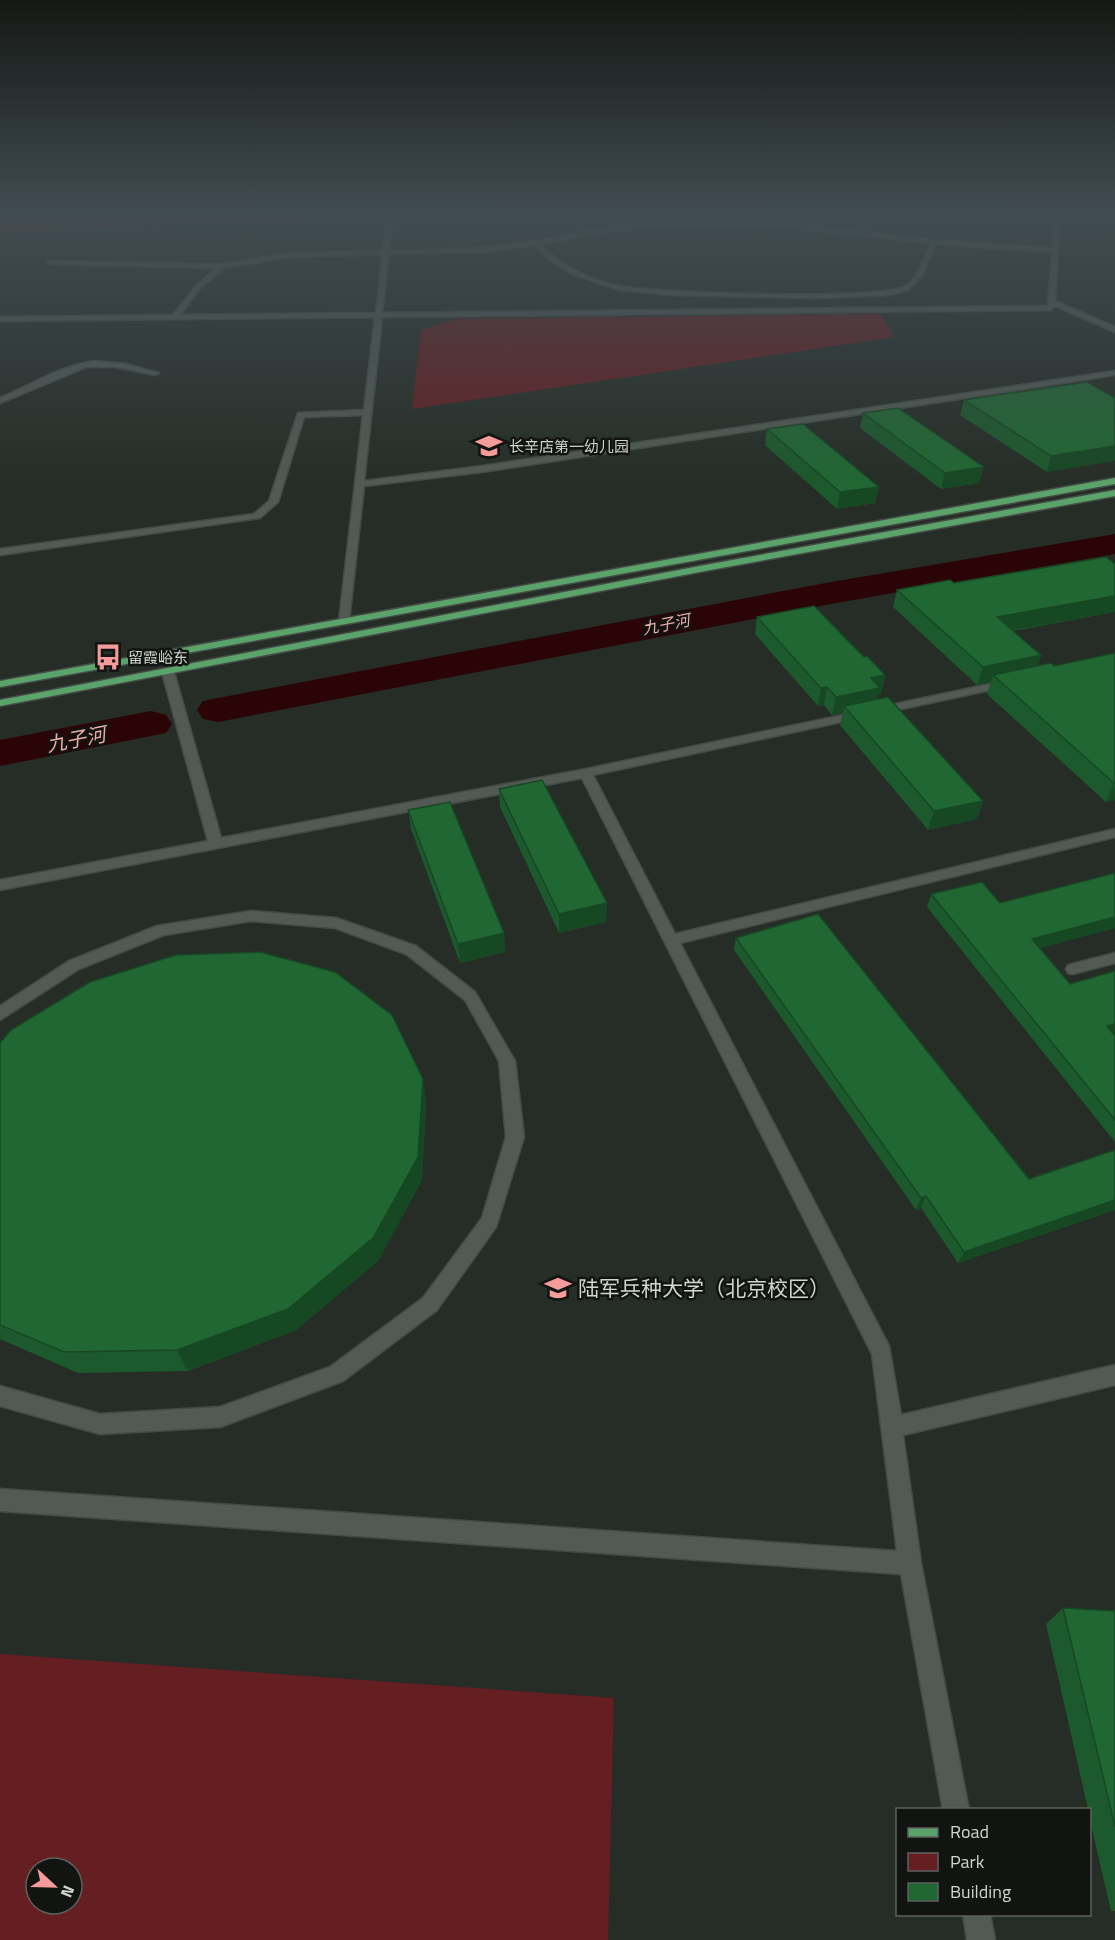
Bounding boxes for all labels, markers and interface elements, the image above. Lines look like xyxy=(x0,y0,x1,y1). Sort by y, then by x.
school or university icon: 长辛店第一幼儿园 xyxy=(474,431,504,461)
place label: 长辛店第一幼儿园 xyxy=(509,435,629,458)
water label: 九子河 xyxy=(640,607,695,640)
bus stop icon: 留霞峪东 xyxy=(93,642,123,672)
place label: 留霞峪东 xyxy=(128,646,188,669)
water label: 九子河 xyxy=(44,717,112,760)
place label: 陆军兵种大学（北京校区） xyxy=(578,1272,830,1304)
school or university icon: 陆军兵种大学（北京校区） xyxy=(543,1273,573,1303)
legend xyxy=(896,1808,1091,1916)
text: Road xyxy=(950,1818,989,1845)
text: Park xyxy=(950,1848,985,1875)
north arrow xyxy=(24,1856,84,1916)
text: Building xyxy=(950,1878,1011,1905)
text: N xyxy=(55,1882,81,1901)

